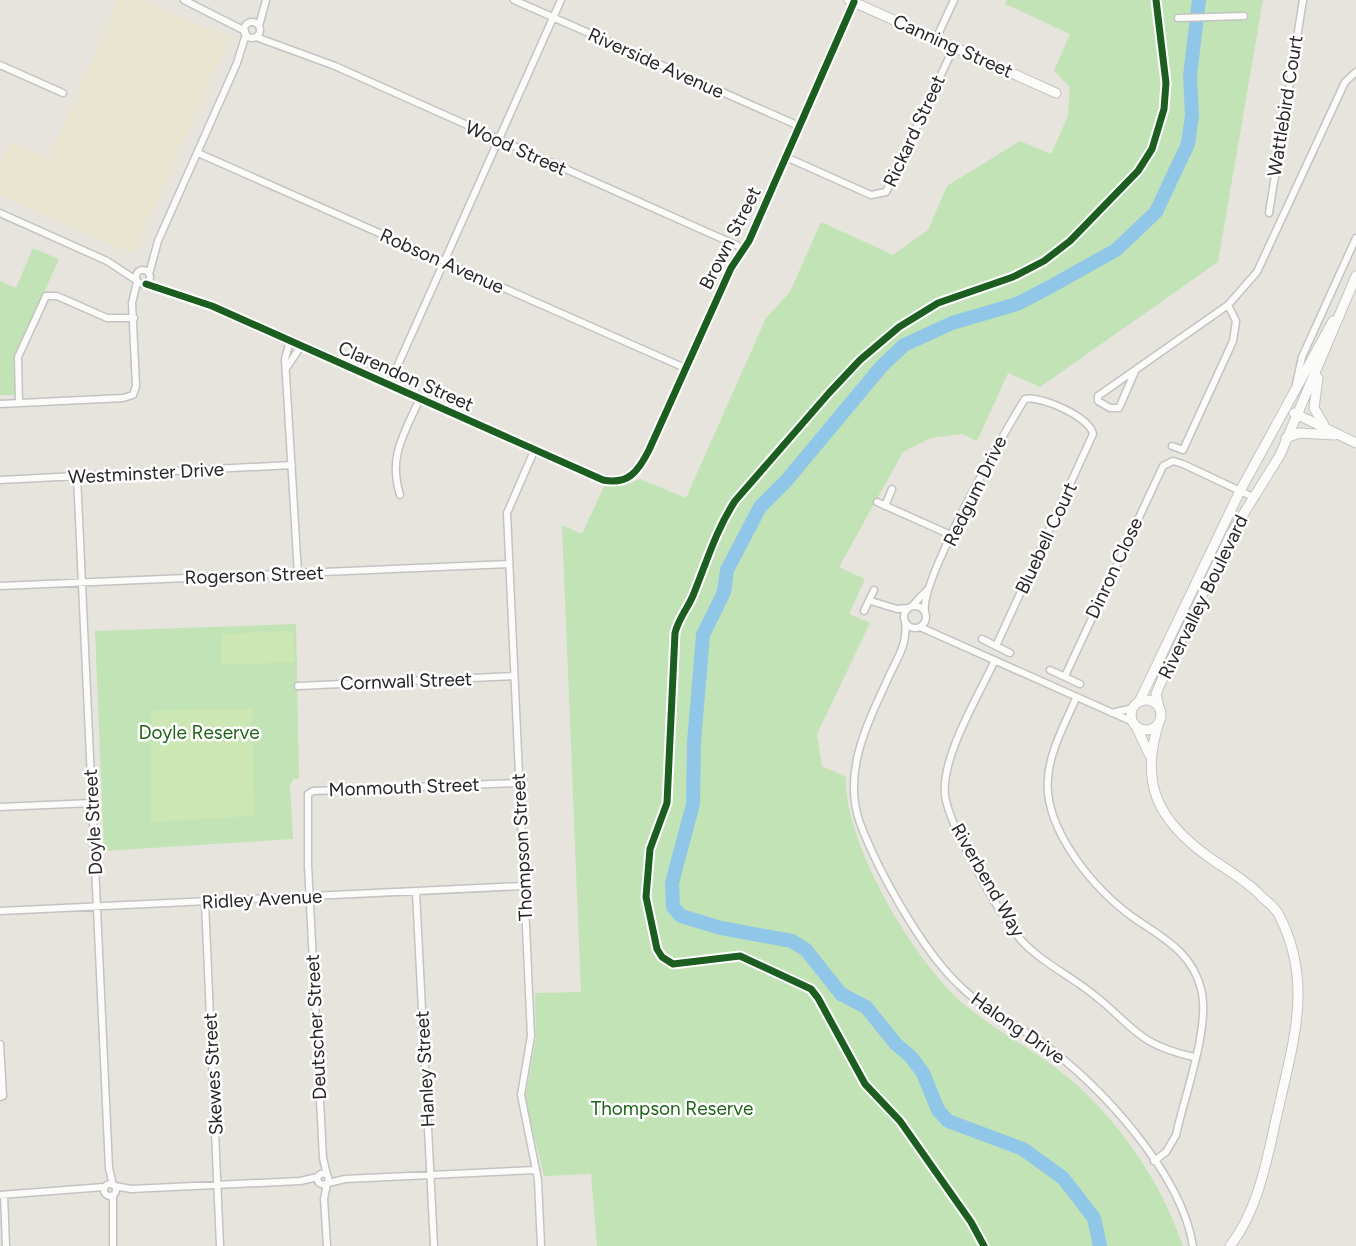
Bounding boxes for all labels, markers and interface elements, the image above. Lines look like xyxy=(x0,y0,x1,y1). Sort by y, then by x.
street label: Canning Street xyxy=(890,9,1016,83)
street label: Riverside Avenue xyxy=(584,23,728,103)
street label: Wattlebird Court xyxy=(1262,34,1308,178)
street label: Rickard Street xyxy=(878,71,950,191)
street label: Wood Street xyxy=(462,115,570,181)
street label: Brown Street xyxy=(694,183,766,293)
street label: Robson Avenue xyxy=(376,223,508,299)
street label: Clarendon Street xyxy=(335,336,477,416)
street label: Redgum Drive xyxy=(938,432,1012,550)
street label: Westminster Drive xyxy=(67,457,225,489)
street label: Bluebell Court xyxy=(1010,479,1082,597)
street label: Rivervalley Boulevard xyxy=(1153,511,1253,683)
street label: Dinron Close xyxy=(1081,514,1147,622)
street label: Rogerson Street xyxy=(184,561,324,589)
street label: Cornwall Street xyxy=(340,667,472,695)
park label: Doyle Reserve xyxy=(138,721,260,744)
street label: Doyle Street xyxy=(79,768,107,876)
street label: Monmouth Street xyxy=(328,773,480,801)
street label: Thompson Street xyxy=(507,773,537,921)
street label: Riverbend Way xyxy=(946,819,1030,941)
street label: Ridley Avenue xyxy=(201,884,323,914)
street label: Deutscher Street xyxy=(301,954,331,1100)
street label: Halong Drive xyxy=(967,987,1069,1069)
street label: Hanley Street xyxy=(410,1010,440,1128)
street label: Skewes Street xyxy=(198,1012,228,1136)
park label: Thompson Reserve xyxy=(591,1097,753,1120)

